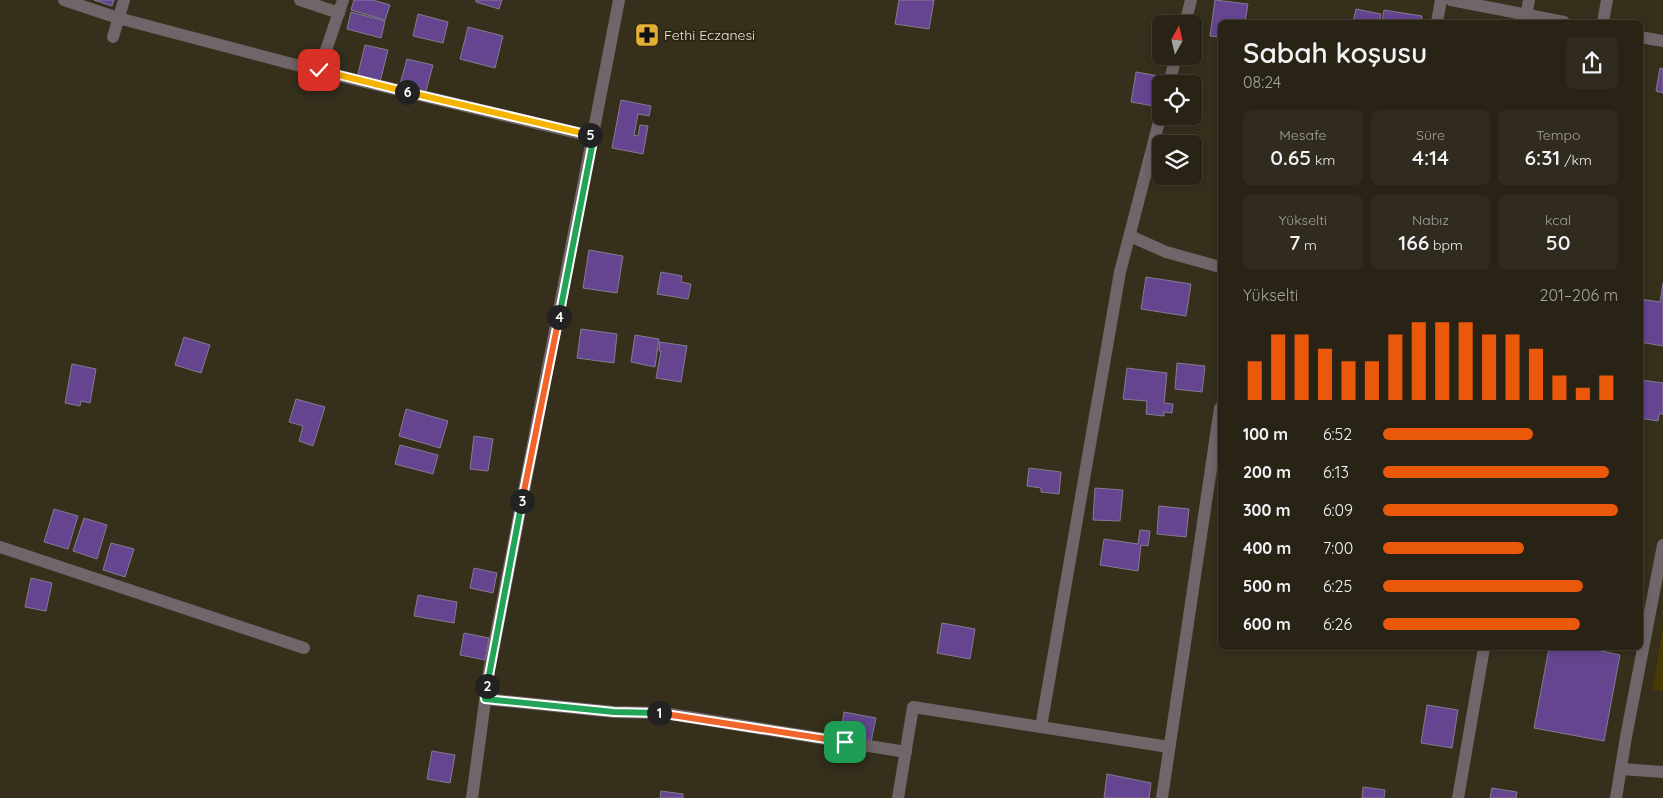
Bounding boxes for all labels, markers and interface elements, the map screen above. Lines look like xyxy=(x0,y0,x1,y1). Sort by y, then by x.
north arrow xyxy=(1152,15,1202,65)
map controls xyxy=(1152,15,1202,185)
pharmacy icon: Fethi Eczanesi xyxy=(634,22,660,48)
place label: Fethi Eczanesi xyxy=(664,26,755,44)
text: Sabah koşusu xyxy=(1243,35,1427,70)
button: share xyxy=(1566,37,1618,89)
pin xyxy=(298,49,340,91)
icon: check xyxy=(305,56,333,84)
text: 08:24 xyxy=(1243,72,1281,92)
button: locate xyxy=(1152,75,1202,125)
pin: 6 xyxy=(394,80,420,104)
text: 6 xyxy=(404,83,411,101)
pin: 5 xyxy=(578,122,602,148)
text: 5 xyxy=(586,126,595,144)
text: Mesafe xyxy=(1279,126,1326,144)
text: Süre xyxy=(1416,126,1445,144)
text: Tempo xyxy=(1536,126,1580,144)
button: layers xyxy=(1152,135,1202,185)
text: 0.65 xyxy=(1270,144,1311,170)
text: 4:14 xyxy=(1412,144,1449,170)
text: 6:31 xyxy=(1525,144,1560,170)
text: km xyxy=(1311,151,1335,169)
text: /km xyxy=(1560,151,1592,169)
text: Yükselti xyxy=(1279,211,1327,229)
text: Nabız xyxy=(1412,211,1449,229)
text: kcal xyxy=(1545,211,1571,229)
text: 7 xyxy=(1289,229,1300,255)
text: 166 xyxy=(1398,229,1429,255)
text: 50 xyxy=(1546,229,1570,255)
text: m xyxy=(1300,236,1317,254)
text: bpm xyxy=(1429,236,1463,254)
text: Yükselti xyxy=(1243,285,1298,305)
text: 201–206 m xyxy=(1540,285,1618,305)
pin: 4 xyxy=(546,304,572,330)
text: 4 xyxy=(555,308,564,326)
text: 100 m xyxy=(1243,424,1288,444)
text: 6:52 xyxy=(1323,424,1352,444)
text: 200 m xyxy=(1243,462,1291,482)
text: 6:13 xyxy=(1323,462,1349,482)
pin: 3 xyxy=(510,488,534,514)
text: 3 xyxy=(519,492,526,510)
text: 300 m xyxy=(1243,500,1290,520)
text: 6:09 xyxy=(1323,500,1353,520)
text: 400 m xyxy=(1243,538,1291,558)
text: 7:00 xyxy=(1323,538,1353,558)
text: 500 m xyxy=(1243,576,1291,596)
text: 6:25 xyxy=(1323,576,1352,596)
text: 600 m xyxy=(1243,614,1291,634)
text: 6:26 xyxy=(1323,614,1352,634)
pin: 2 xyxy=(474,674,500,698)
text: 2 xyxy=(484,677,491,695)
pin: 1 xyxy=(646,700,672,726)
text: 1 xyxy=(657,704,662,722)
pin xyxy=(824,721,866,763)
icon: arrive xyxy=(831,728,859,756)

